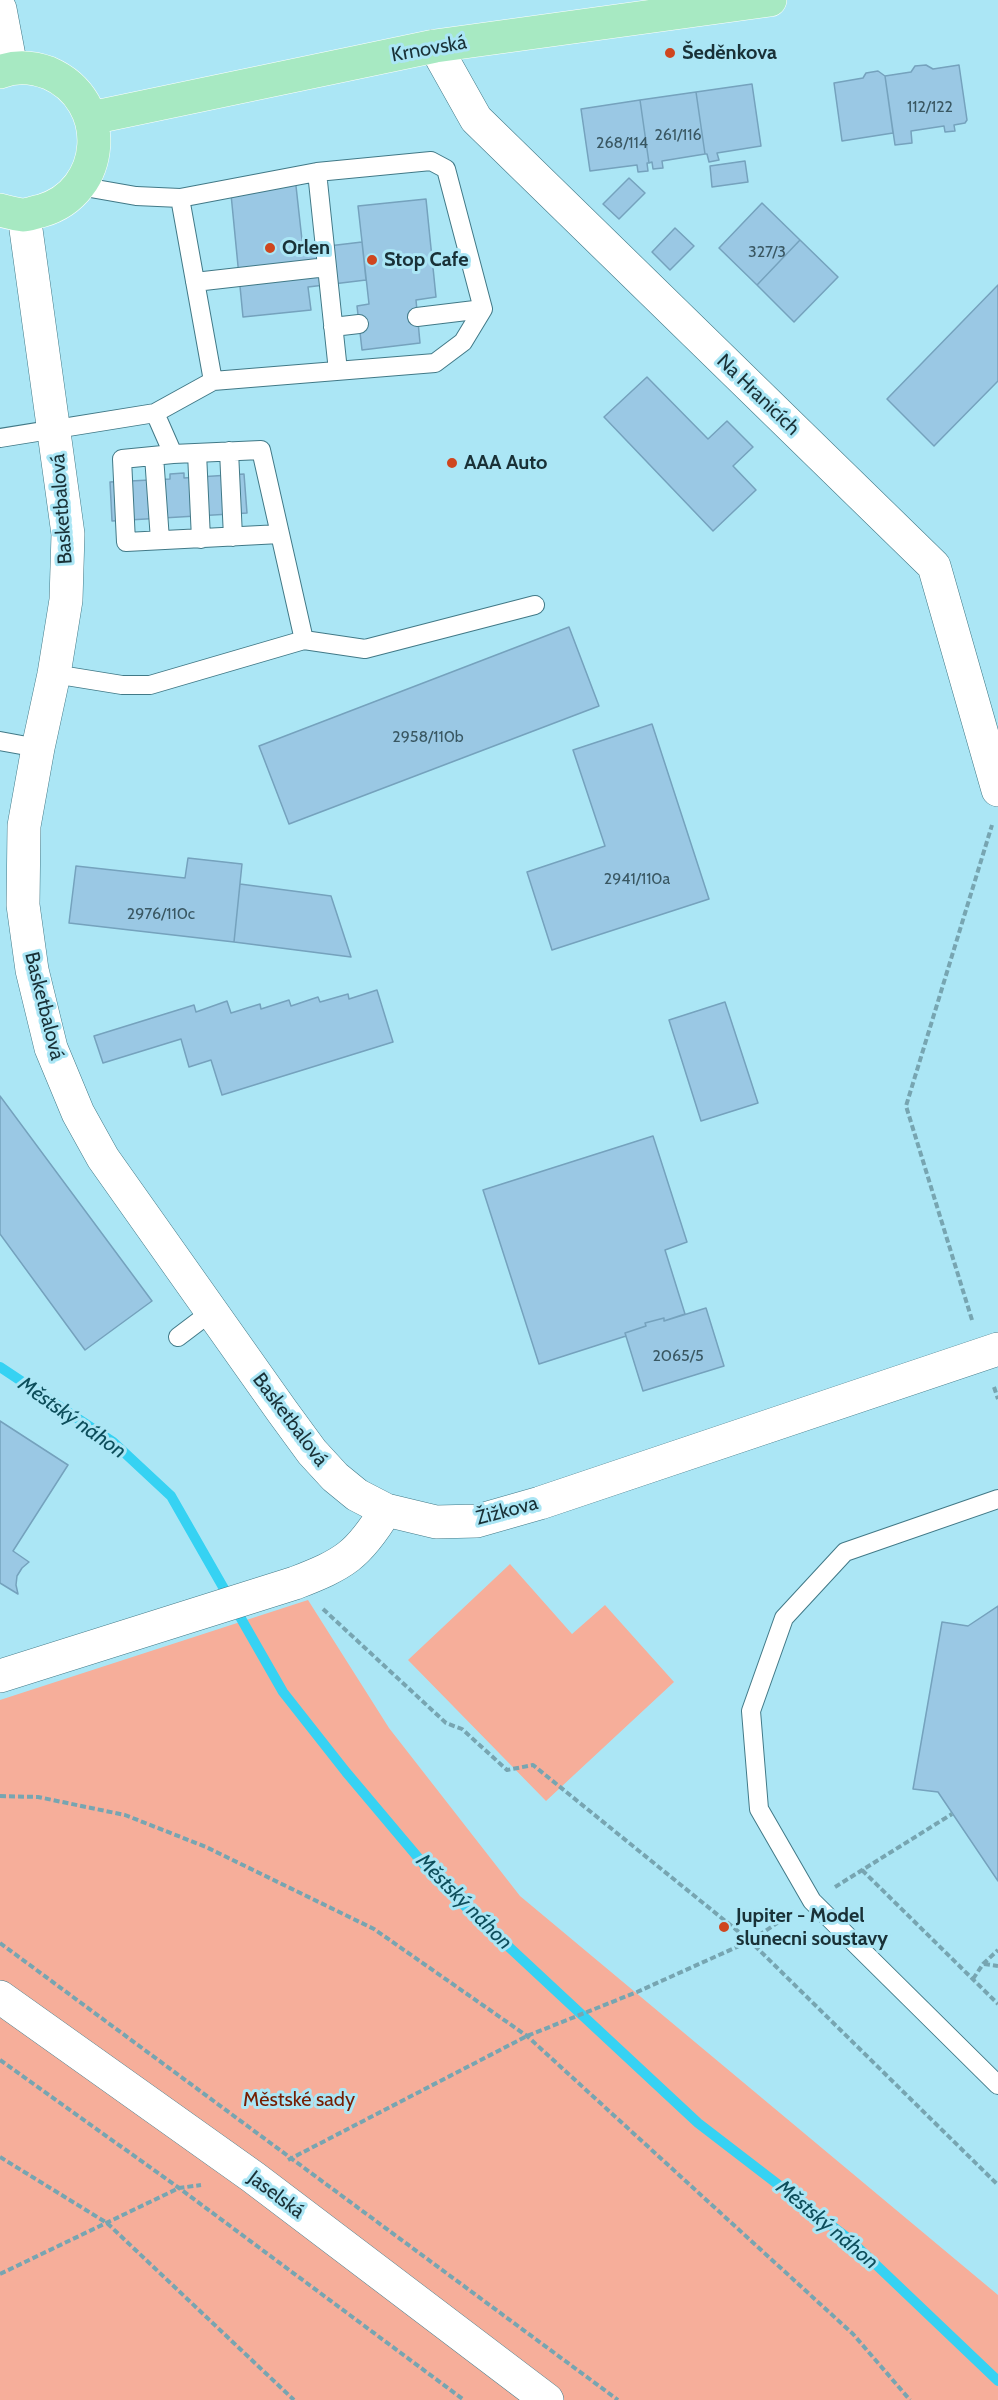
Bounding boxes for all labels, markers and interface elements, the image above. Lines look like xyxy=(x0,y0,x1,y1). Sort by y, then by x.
street label: Krnovská xyxy=(389,31,469,67)
place label: Šeděnkova xyxy=(682,41,777,65)
marker: Šeděnkova xyxy=(663,46,677,60)
house number: 112/122 xyxy=(907,97,953,117)
house number: 261/116 xyxy=(654,125,702,145)
house number: 268/114 xyxy=(596,133,648,153)
place label: Orlen xyxy=(282,236,330,260)
marker: Orlen xyxy=(263,241,277,255)
house number: 327/3 xyxy=(748,242,786,262)
place label: Stop Cafe xyxy=(384,248,469,272)
marker: Stop Cafe xyxy=(365,253,379,267)
street label: Na Hranicích xyxy=(711,349,805,441)
place label: AAA Auto xyxy=(464,451,547,475)
street label: Basketbalová xyxy=(46,453,78,565)
marker: AAA Auto xyxy=(445,456,459,470)
house number: 2958/110b xyxy=(392,727,464,747)
house number: 2941/110a xyxy=(604,869,670,889)
house number: 2976/110c xyxy=(127,904,195,924)
street label: Basketbalová xyxy=(19,949,69,1063)
house number: 2065/5 xyxy=(652,1346,704,1366)
street label: Basketbalová xyxy=(247,1369,333,1471)
water label: Městský náhon xyxy=(13,1372,131,1464)
street label: Žižkova xyxy=(473,1491,541,1531)
water label: Městský náhon xyxy=(411,1849,517,1955)
place label: Jupiter - Model slunecni soustavy xyxy=(736,1904,888,1951)
marker: Jupiter - Model slunecni soustavy xyxy=(717,1920,731,1934)
park label: Městské sady xyxy=(243,2088,355,2112)
street label: Jaselská xyxy=(243,2166,309,2224)
water label: Městský náhon xyxy=(771,2175,883,2275)

